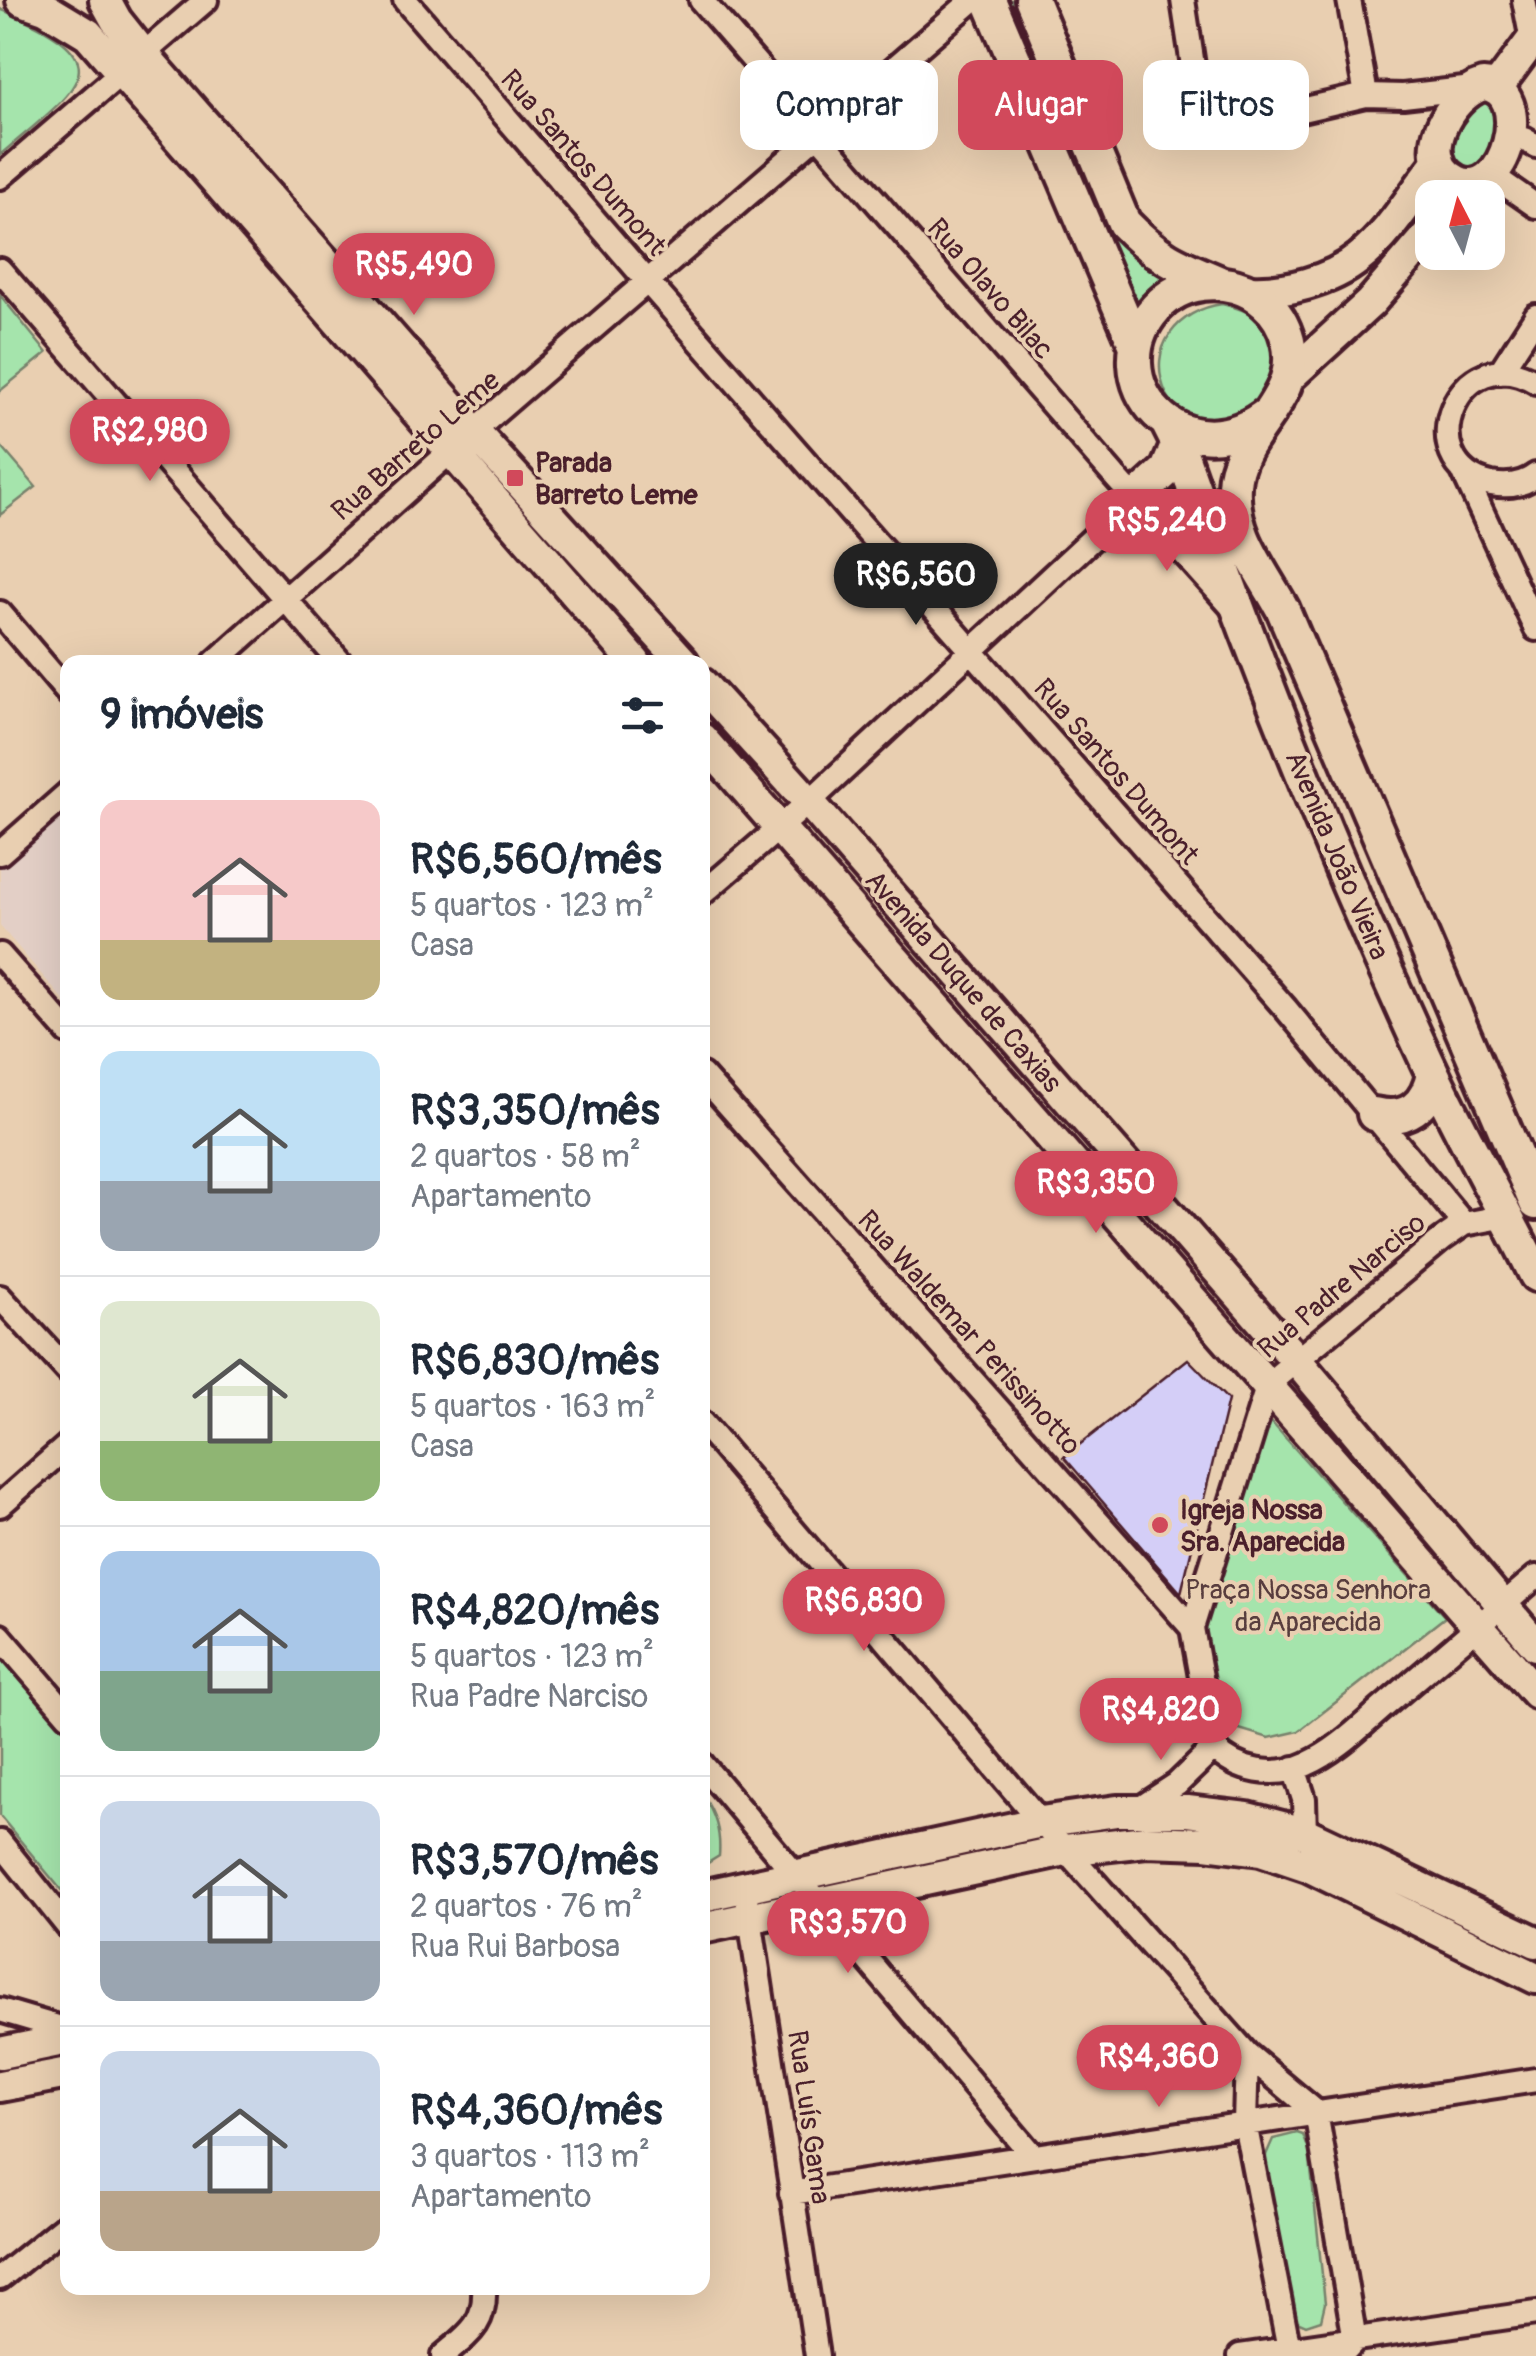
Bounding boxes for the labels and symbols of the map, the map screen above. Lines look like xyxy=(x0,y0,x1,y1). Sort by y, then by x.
street label: Rua Santos Dumont xyxy=(493,63,674,264)
north arrow xyxy=(1415,180,1505,270)
street label: Rua Olavo Bilac xyxy=(919,211,1061,367)
pin: R$5,490 xyxy=(322,233,506,318)
street label: Rua Barreto Leme xyxy=(325,363,508,529)
pin: R$2,980 xyxy=(58,399,242,484)
place label: Parada Barreto Leme xyxy=(535,446,699,513)
marker: Parada Barreto Leme xyxy=(504,467,526,489)
pin: R$5,240 xyxy=(1075,489,1259,574)
pin: R$6,560 xyxy=(824,543,1008,628)
street label: Rua Santos Dumont xyxy=(1026,672,1207,873)
street label: Avenida João Vieira xyxy=(1277,746,1396,965)
street label: Avenida Duque de Caxias xyxy=(857,864,1069,1101)
pin: R$3,350 xyxy=(1004,1151,1188,1236)
street label: Rua Waldemar Perissinotto xyxy=(850,1203,1088,1463)
street label: Rua Padre Narciso xyxy=(1251,1206,1433,1367)
place label: Igreja Nossa Sra. Aparecida xyxy=(1180,1493,1345,1560)
marker: Igreja Nossa Sra. Aparecida xyxy=(1149,1514,1171,1536)
pin: R$6,830 xyxy=(772,1569,956,1654)
park label: Praça Nossa Senhora da Aparecida xyxy=(1185,1573,1431,1640)
pin: R$4,820 xyxy=(1069,1678,1253,1763)
pin: R$3,570 xyxy=(756,1891,940,1976)
pin: R$4,360 xyxy=(1067,2025,1251,2110)
street label: Rua Luís Gama xyxy=(779,2028,838,2206)

